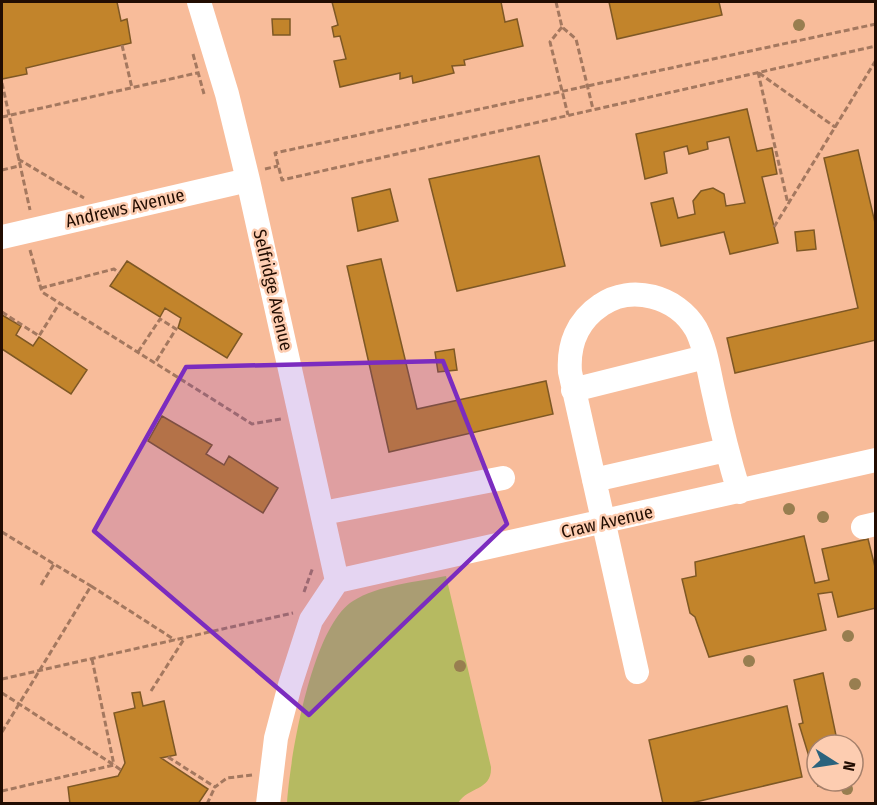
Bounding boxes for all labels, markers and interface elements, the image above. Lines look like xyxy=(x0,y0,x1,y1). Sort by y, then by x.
street label: Andrews Avenue xyxy=(64,184,187,232)
street label: Selfridge Avenue xyxy=(248,227,298,353)
street label: Craw Avenue xyxy=(559,501,655,543)
north arrow xyxy=(805,733,865,793)
text: N xyxy=(839,759,859,773)

